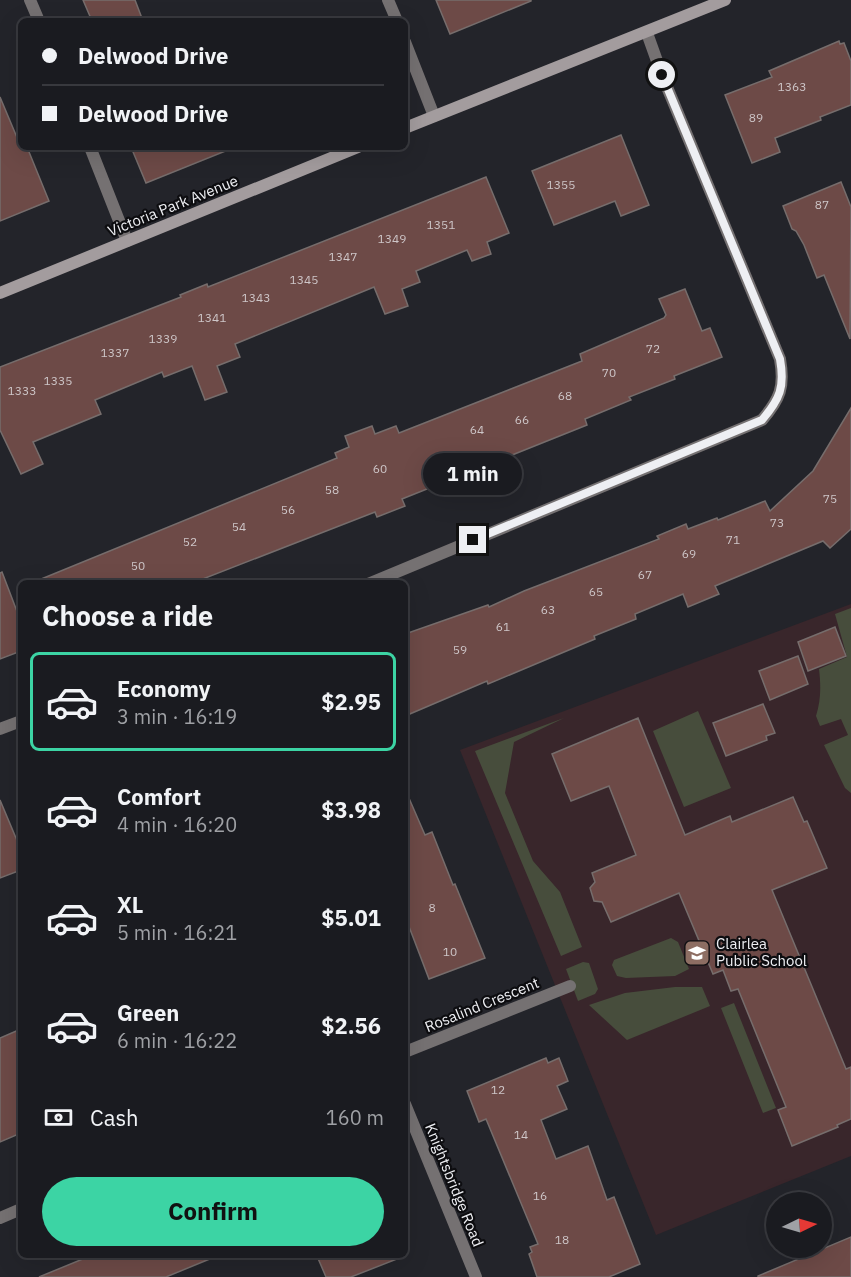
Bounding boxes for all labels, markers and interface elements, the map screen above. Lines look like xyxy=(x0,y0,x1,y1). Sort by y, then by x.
text: Delwood Drive xyxy=(78,41,228,70)
route start xyxy=(648,61,675,88)
house number: 1363 xyxy=(778,79,806,94)
text: Delwood Drive xyxy=(78,99,228,128)
house number: 89 xyxy=(749,110,763,125)
street label: Victoria Park Avenue xyxy=(105,171,241,240)
house number: 1355 xyxy=(547,177,575,192)
house number: 87 xyxy=(815,197,829,212)
house number: 1351 xyxy=(427,217,455,232)
house number: 1349 xyxy=(378,231,406,246)
house number: 1347 xyxy=(329,249,357,264)
house number: 1345 xyxy=(290,272,318,287)
house number: 1343 xyxy=(242,290,270,305)
house number: 1341 xyxy=(198,310,226,325)
house number: 1339 xyxy=(149,331,177,346)
house number: 72 xyxy=(646,341,660,356)
house number: 1337 xyxy=(101,345,129,360)
house number: 70 xyxy=(602,365,616,380)
house number: 1335 xyxy=(44,373,72,388)
house number: 1333 xyxy=(8,383,36,398)
house number: 68 xyxy=(558,388,572,403)
house number: 66 xyxy=(515,412,529,427)
house number: 64 xyxy=(470,422,484,437)
callout: 1 min xyxy=(424,453,522,495)
text: 1 min xyxy=(446,460,499,487)
house number: 60 xyxy=(373,461,387,476)
house number: 58 xyxy=(325,482,339,497)
house number: 75 xyxy=(823,491,837,506)
house number: 56 xyxy=(281,502,295,517)
house number: 73 xyxy=(770,515,784,530)
house number: 54 xyxy=(232,519,246,534)
route end xyxy=(459,526,486,553)
house number: 71 xyxy=(726,532,740,547)
house number: 52 xyxy=(183,534,197,549)
house number: 69 xyxy=(682,546,696,561)
house number: 50 xyxy=(131,558,145,573)
house number: 67 xyxy=(638,567,652,582)
house number: 65 xyxy=(589,584,603,599)
text: Choose a ride xyxy=(42,598,213,633)
house number: 63 xyxy=(541,602,555,617)
house number: 61 xyxy=(496,619,510,634)
house number: 59 xyxy=(453,642,467,657)
text: Economy xyxy=(117,674,211,703)
icon: car xyxy=(45,675,99,729)
text: $2.95 xyxy=(321,687,381,716)
text: 3 min · 16:19 xyxy=(117,703,237,730)
text: Comfort xyxy=(117,782,201,811)
icon: car xyxy=(45,783,99,837)
text: $3.98 xyxy=(321,795,381,824)
text: 4 min · 16:20 xyxy=(117,811,237,838)
text: XL xyxy=(117,890,143,919)
icon: car xyxy=(45,891,99,945)
house number: 8 xyxy=(428,900,436,915)
text: $5.01 xyxy=(321,903,381,932)
text: 5 min · 16:21 xyxy=(117,919,237,946)
place label: Clairlea Public School xyxy=(716,934,807,970)
school or university icon: Clairlea Public School xyxy=(682,938,712,968)
house number: 10 xyxy=(443,944,457,959)
street label: Rosalind Crescent xyxy=(422,973,542,1036)
text: Green xyxy=(117,998,179,1027)
icon: car xyxy=(45,999,99,1053)
text: $2.56 xyxy=(321,1011,381,1040)
text: 6 min · 16:22 xyxy=(117,1027,237,1054)
house number: 12 xyxy=(491,1082,505,1097)
icon: cash xyxy=(42,1101,75,1134)
text: Cash xyxy=(90,1103,139,1132)
text: 160 m xyxy=(326,1104,384,1131)
street label: Knightsbridge Road xyxy=(421,1120,488,1249)
house number: 14 xyxy=(514,1127,528,1142)
button: Confirm xyxy=(42,1177,384,1246)
house number: 16 xyxy=(533,1188,547,1203)
north arrow xyxy=(766,1192,832,1258)
map controls xyxy=(766,1192,832,1258)
house number: 18 xyxy=(555,1232,569,1247)

